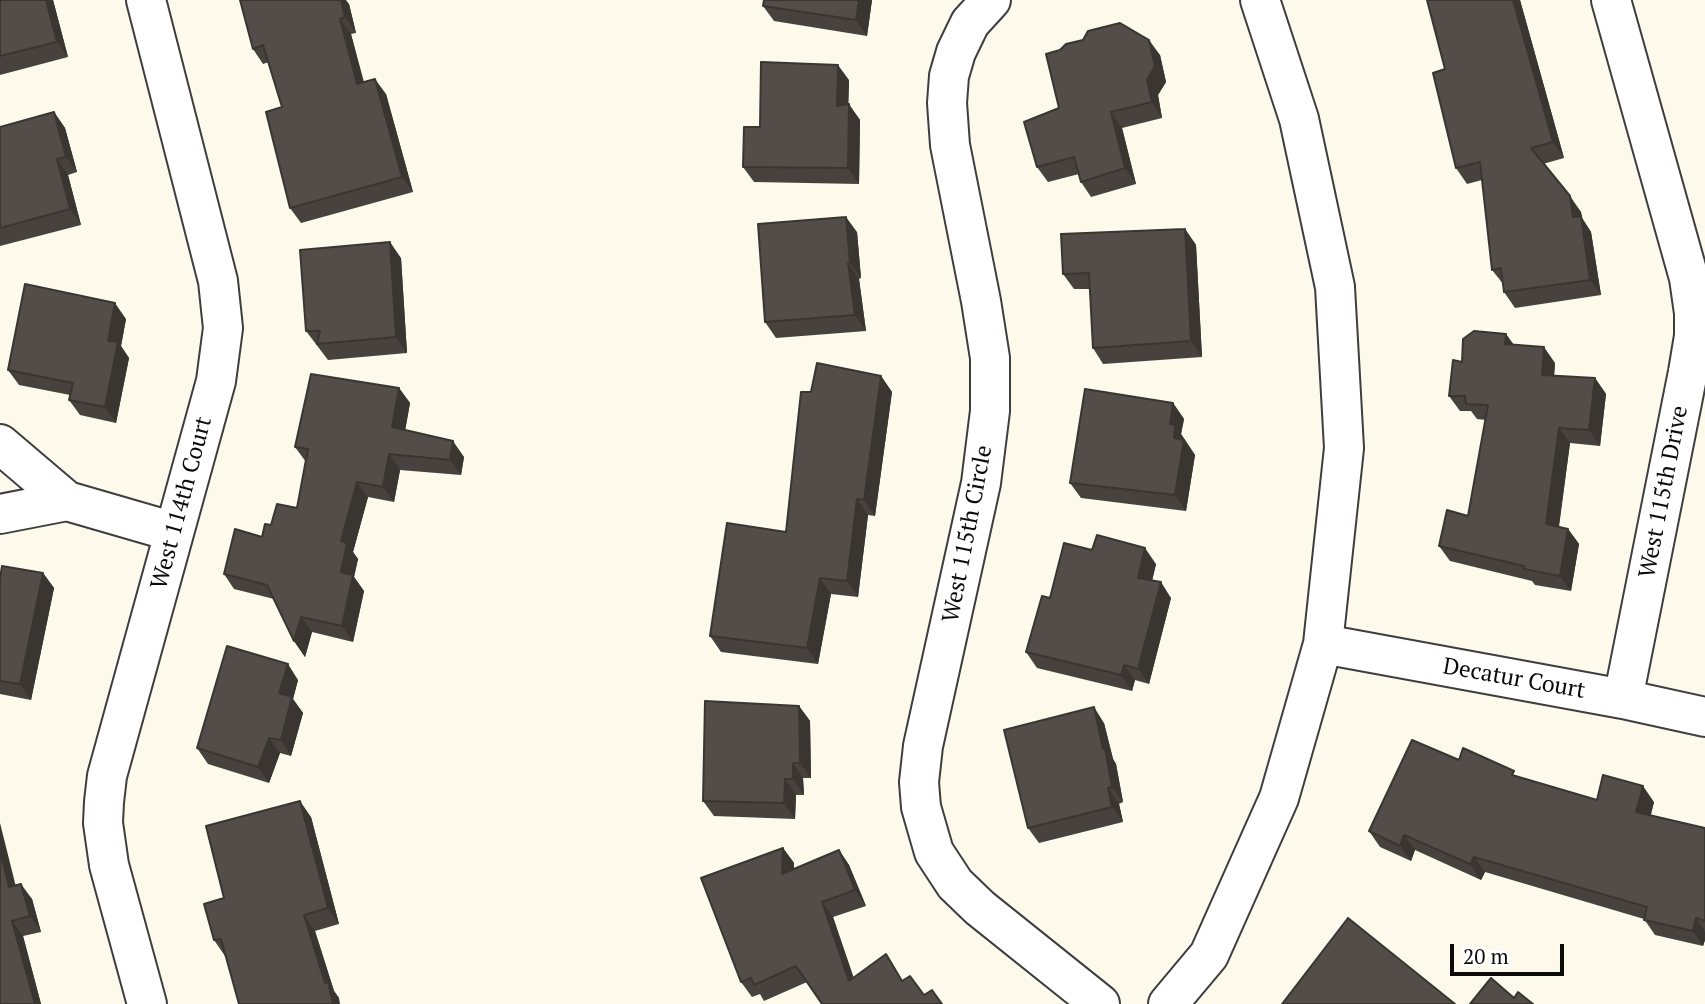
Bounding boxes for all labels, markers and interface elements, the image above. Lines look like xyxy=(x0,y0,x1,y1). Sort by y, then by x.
street label: West 115th Drive xyxy=(1634,404,1694,580)
street label: West 114th Court xyxy=(146,414,218,592)
street label: West 115th Circle xyxy=(937,443,999,625)
street label: Decatur Court xyxy=(1441,653,1587,705)
scale bar xyxy=(1453,930,1567,974)
text: 20 m xyxy=(1463,942,1509,970)

